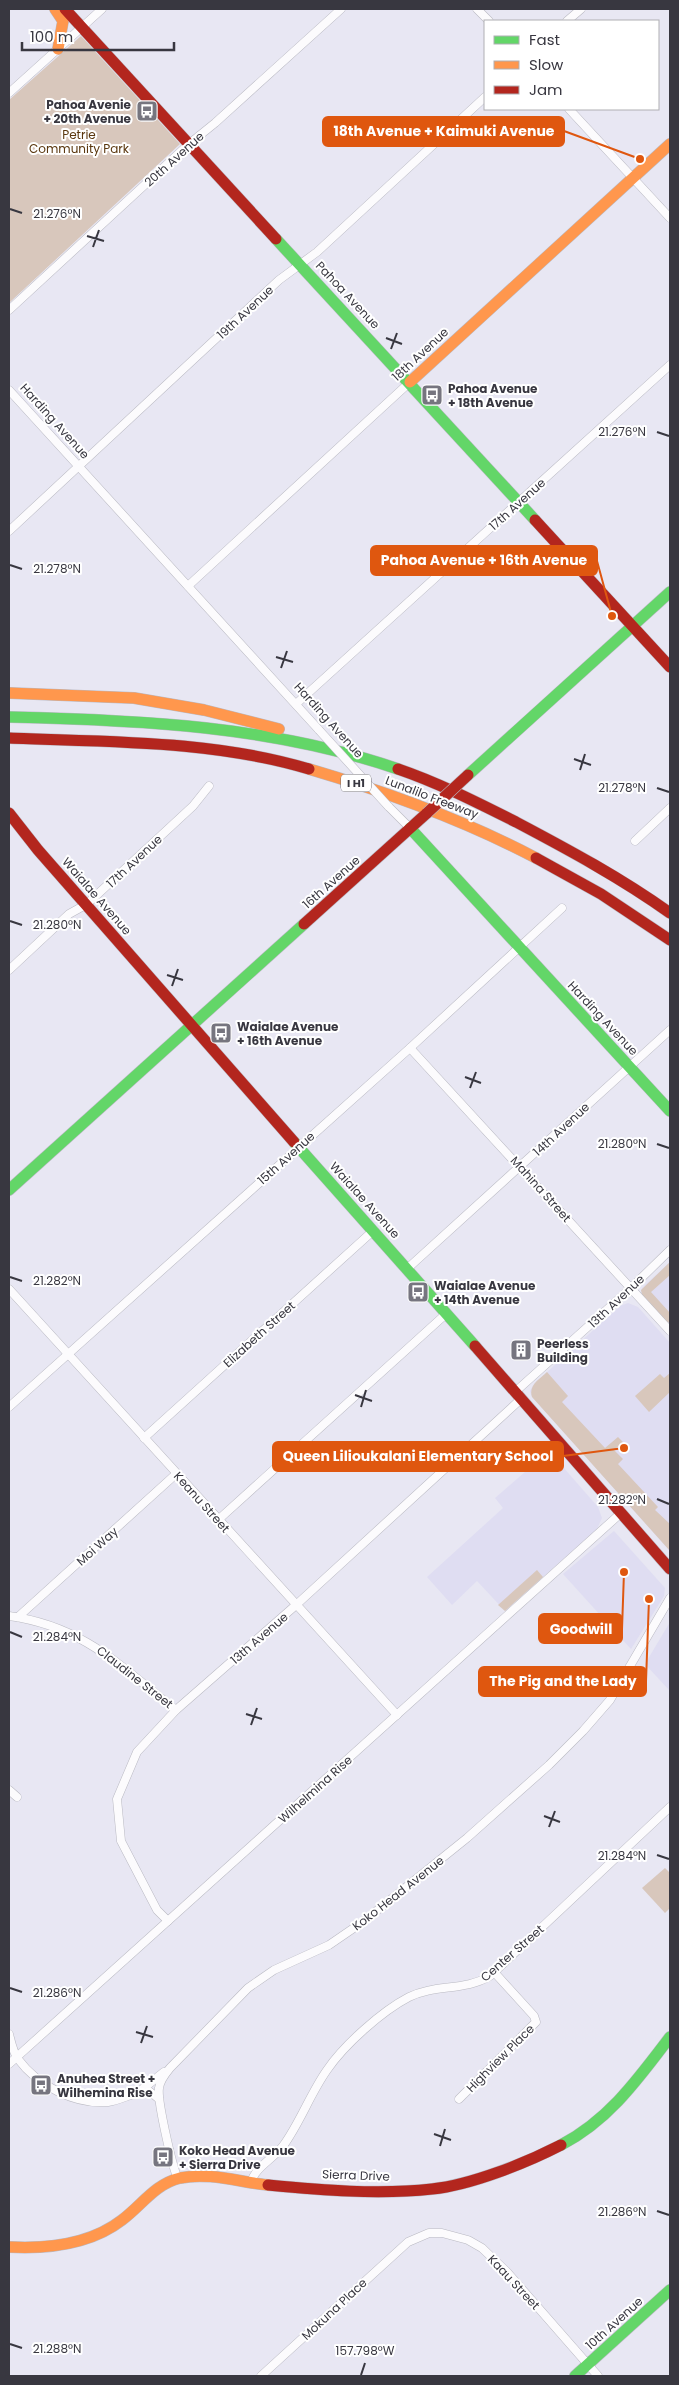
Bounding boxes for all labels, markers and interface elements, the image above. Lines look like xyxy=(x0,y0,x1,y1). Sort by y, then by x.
scale bar xyxy=(22,20,175,52)
legend xyxy=(484,20,659,110)
text: 100 m xyxy=(30,26,73,47)
text: Fast xyxy=(529,29,560,50)
text: Slow xyxy=(529,54,564,75)
text: Jam xyxy=(529,79,563,100)
place label: Pahoa Avenie + 20th Avenue xyxy=(43,96,132,127)
bus stop icon: Pahoa Avenie + 20th Avenue xyxy=(135,99,159,123)
callout: 18th Avenue + Kaimuki Avenue xyxy=(323,117,564,146)
text: 18th Avenue + Kaimuki Avenue xyxy=(334,121,555,141)
park label: Petrie Community Park xyxy=(29,126,130,157)
street label: 20th Avenue xyxy=(141,128,207,190)
text: 21.276°N xyxy=(33,205,81,222)
street label: Pahoa Avenue xyxy=(312,257,384,333)
street label: 19th Avenue xyxy=(213,281,277,343)
street label: 18th Avenue xyxy=(388,323,452,385)
street label: Harding Avenue xyxy=(17,380,93,462)
place label: Pahoa Avenue + 18th Avenue xyxy=(448,380,538,411)
bus stop icon: Pahoa Avenue + 18th Avenue xyxy=(420,383,444,407)
text: 21.276°N xyxy=(598,423,646,440)
street label: 17th Avenue xyxy=(485,474,549,534)
callout: Pahoa Avenue + 16th Avenue xyxy=(371,546,597,575)
text: Pahoa Avenue + 16th Avenue xyxy=(381,550,588,570)
text: 21.278°N xyxy=(33,560,81,577)
street label: Harding Avenue xyxy=(291,679,367,761)
street label: Lunalilo Freeway xyxy=(383,771,481,823)
road number: I H1 xyxy=(341,774,371,791)
text: 21.278°N xyxy=(598,779,646,796)
street label: 17th Avenue xyxy=(102,831,166,891)
street label: 16th Avenue xyxy=(299,852,363,912)
street label: Waialae Avenue xyxy=(59,854,135,938)
text: 21.280°N xyxy=(33,916,81,933)
street label: Harding Avenue xyxy=(564,977,642,1059)
place label: Waialae Avenue + 16th Avenue xyxy=(237,1018,339,1049)
bus stop icon: Waialae Avenue + 16th Avenue xyxy=(209,1021,233,1045)
street label: 14th Avenue xyxy=(529,1098,593,1160)
street label: 15th Avenue xyxy=(254,1128,318,1188)
text: 21.280°N xyxy=(598,1135,646,1152)
street label: Mahina Street xyxy=(507,1152,575,1226)
street label: Waialae Avenue xyxy=(326,1158,404,1242)
street label: 13th Avenue xyxy=(584,1270,648,1332)
text: 21.282°N xyxy=(33,1272,81,1289)
place label: Waialae Avenue + 14th Avenue xyxy=(434,1277,536,1308)
bus stop icon: Waialae Avenue + 14th Avenue xyxy=(406,1280,430,1304)
street label: Elizabeth Street xyxy=(219,1297,299,1371)
place label: Peerless Building xyxy=(537,1335,589,1366)
building icon: Peerless Building xyxy=(509,1338,533,1362)
callout: Queen Lilioukalani Elementary School xyxy=(273,1442,563,1471)
text: Queen Lilioukalani Elementary School xyxy=(283,1446,553,1466)
street label: Keanu Street xyxy=(170,1468,234,1536)
text: 21.282°N xyxy=(598,1491,646,1508)
street label: Moi Way xyxy=(72,1523,122,1569)
street label: 13th Avenue xyxy=(227,1608,291,1668)
callout: Goodwill xyxy=(539,1614,622,1643)
text: Goodwill xyxy=(550,1619,612,1639)
text: 21.284°N xyxy=(33,1628,81,1645)
street label: Claudine Street xyxy=(93,1642,177,1712)
callout: The Pig and the Lady xyxy=(479,1667,646,1696)
text: The Pig and the Lady xyxy=(489,1671,637,1691)
street label: Wilhelmina Rise xyxy=(274,1751,356,1827)
text: 21.284°N xyxy=(598,1847,646,1864)
street label: Koko Head Avenue xyxy=(349,1852,447,1934)
street label: Center Street xyxy=(477,1921,547,1985)
text: 21.286°N xyxy=(33,1984,81,2001)
street label: Highview Place xyxy=(462,2020,538,2096)
place label: Anuhea Street + Wilhemina Rise xyxy=(57,2070,155,2101)
bus stop icon: Anuhea Street + Wilhemina Rise xyxy=(29,2073,53,2097)
place label: Koko Head Avenue + Sierra Drive xyxy=(179,2142,296,2173)
bus stop icon: Koko Head Avenue + Sierra Drive xyxy=(151,2145,175,2169)
street label: Sierra Drive xyxy=(322,2165,390,2185)
text: 21.286°N xyxy=(598,2203,646,2220)
street label: Kaau Street xyxy=(484,2251,544,2313)
street label: Mokuna Place xyxy=(298,2274,370,2344)
street label: 10th Avenue xyxy=(582,2293,646,2353)
text: 21.288°N xyxy=(33,2340,81,2357)
text: 157.798°W xyxy=(336,2342,395,2359)

